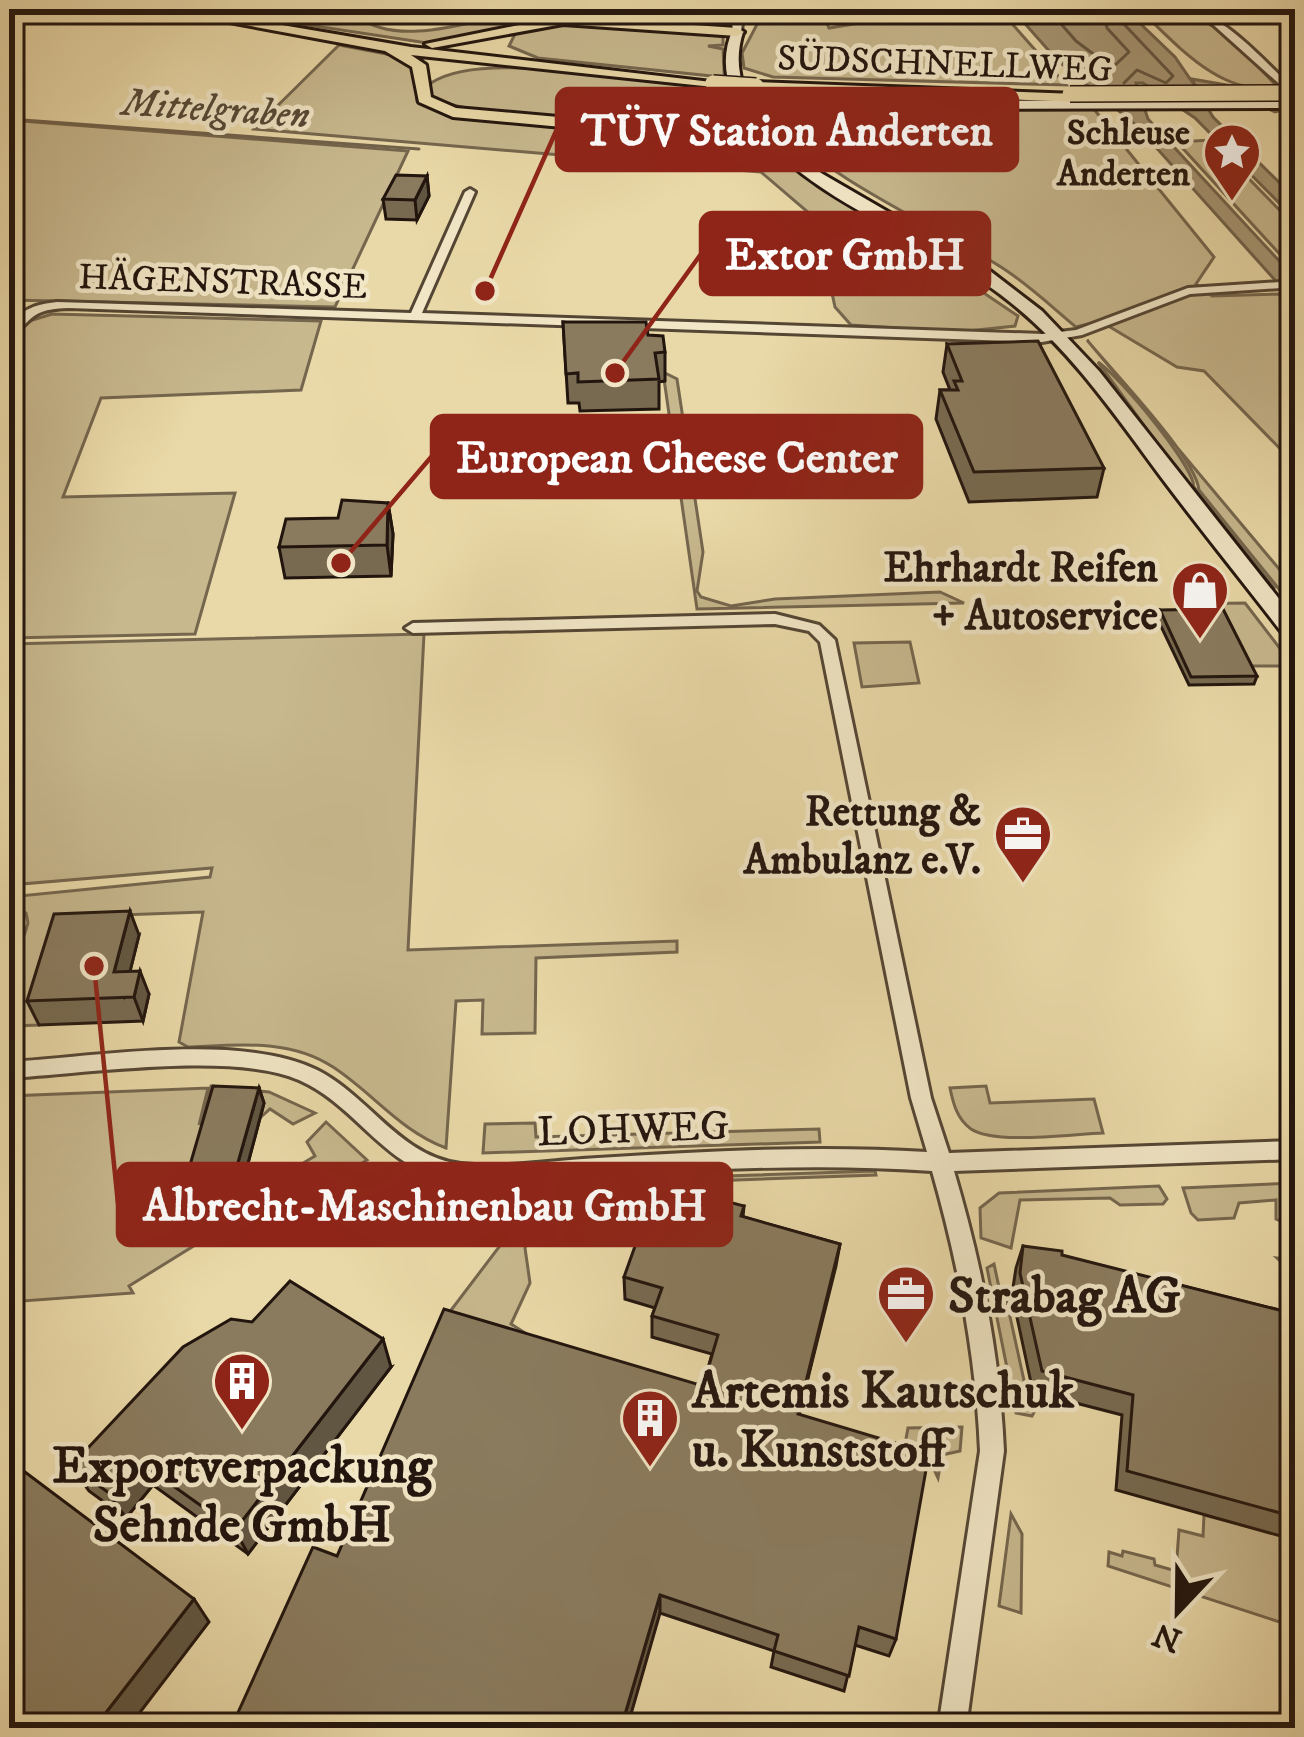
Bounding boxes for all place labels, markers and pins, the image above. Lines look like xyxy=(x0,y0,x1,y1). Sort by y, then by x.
callout: TÜV Station Anderten xyxy=(557,89,1017,170)
place label: Schleuse Anderten xyxy=(1056,111,1190,197)
place icon: Schleuse Anderten xyxy=(1201,121,1263,203)
callout: Extor GmbH xyxy=(701,213,989,294)
callout: European Cheese Center xyxy=(432,416,921,497)
place label: Ehrhardt Reifen + Autoservice xyxy=(884,543,1158,643)
shop icon: Ehrhardt Reifen + Autoservice xyxy=(1169,559,1231,641)
place label: Rettung & Ambulanz e.V. xyxy=(743,787,981,887)
office icon: Rettung & Ambulanz e.V. xyxy=(992,803,1054,885)
callout: Albrecht-Maschinenbau GmbH xyxy=(118,1164,731,1245)
office icon: Strabag AG xyxy=(875,1263,937,1345)
place label: Strabag AG xyxy=(948,1265,1181,1329)
building icon: Exportverpackung Sehnde GmbH xyxy=(211,1350,273,1432)
place label: Artemis Kautschuk u. Kunststoff xyxy=(691,1360,1075,1483)
building icon: Artemis Kautschuk u. Kunststoff xyxy=(619,1387,681,1469)
place label: Exportverpackung Sehnde GmbH xyxy=(52,1435,433,1558)

